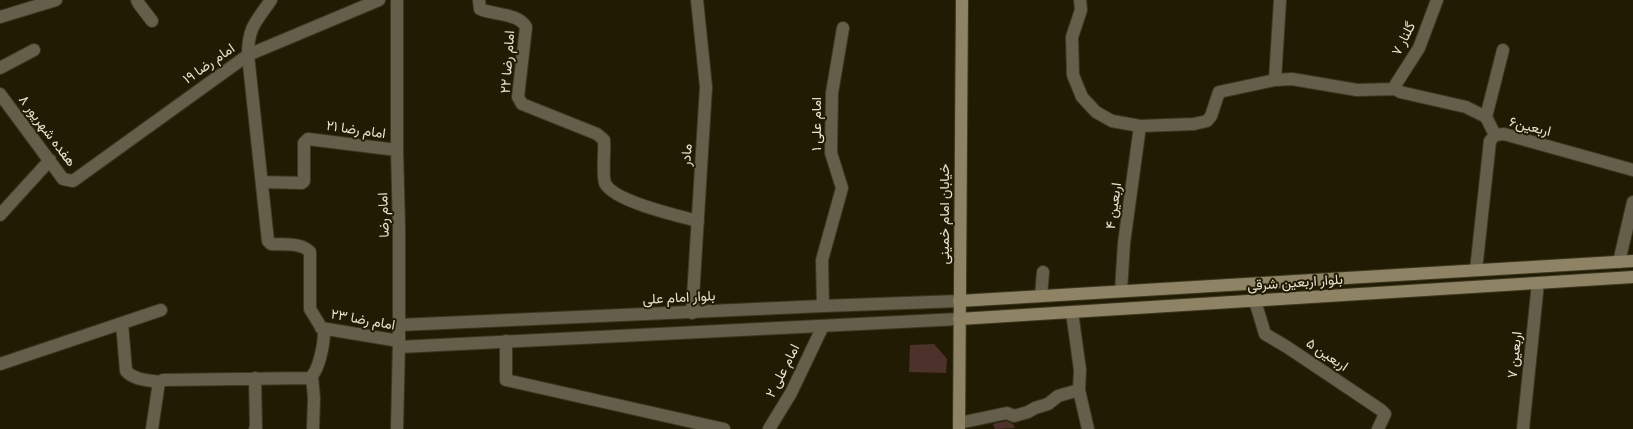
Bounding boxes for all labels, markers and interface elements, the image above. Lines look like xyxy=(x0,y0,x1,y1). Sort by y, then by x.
street label: گلنار ۷ xyxy=(1388,19,1420,59)
street label: امام رضا ۲۲ xyxy=(497,30,519,94)
street label: امام رضا ۱۹ xyxy=(180,40,238,88)
street label: هفده شهریور ۸ xyxy=(15,92,79,170)
street label: امام علی ۱ xyxy=(809,97,825,151)
street label: اربعین۶ xyxy=(1507,114,1553,140)
street label: امام رضا ۲۱ xyxy=(325,118,387,142)
street label: مادر xyxy=(678,143,696,167)
street label: خیابان امام خمینی xyxy=(937,164,953,264)
street label: اربعین ۴ xyxy=(1102,182,1126,230)
street label: امام رضا xyxy=(375,192,393,238)
street label: بلوار اربعین شرقی xyxy=(1247,271,1343,295)
street label: بلوار امام علی xyxy=(642,288,716,308)
street label: امام رضا ۲۳ xyxy=(330,306,396,334)
street label: اربعین ۷ xyxy=(1504,331,1526,379)
street label: اربعین ۵ xyxy=(1303,335,1351,375)
street label: امام علی ۲ xyxy=(762,342,804,400)

